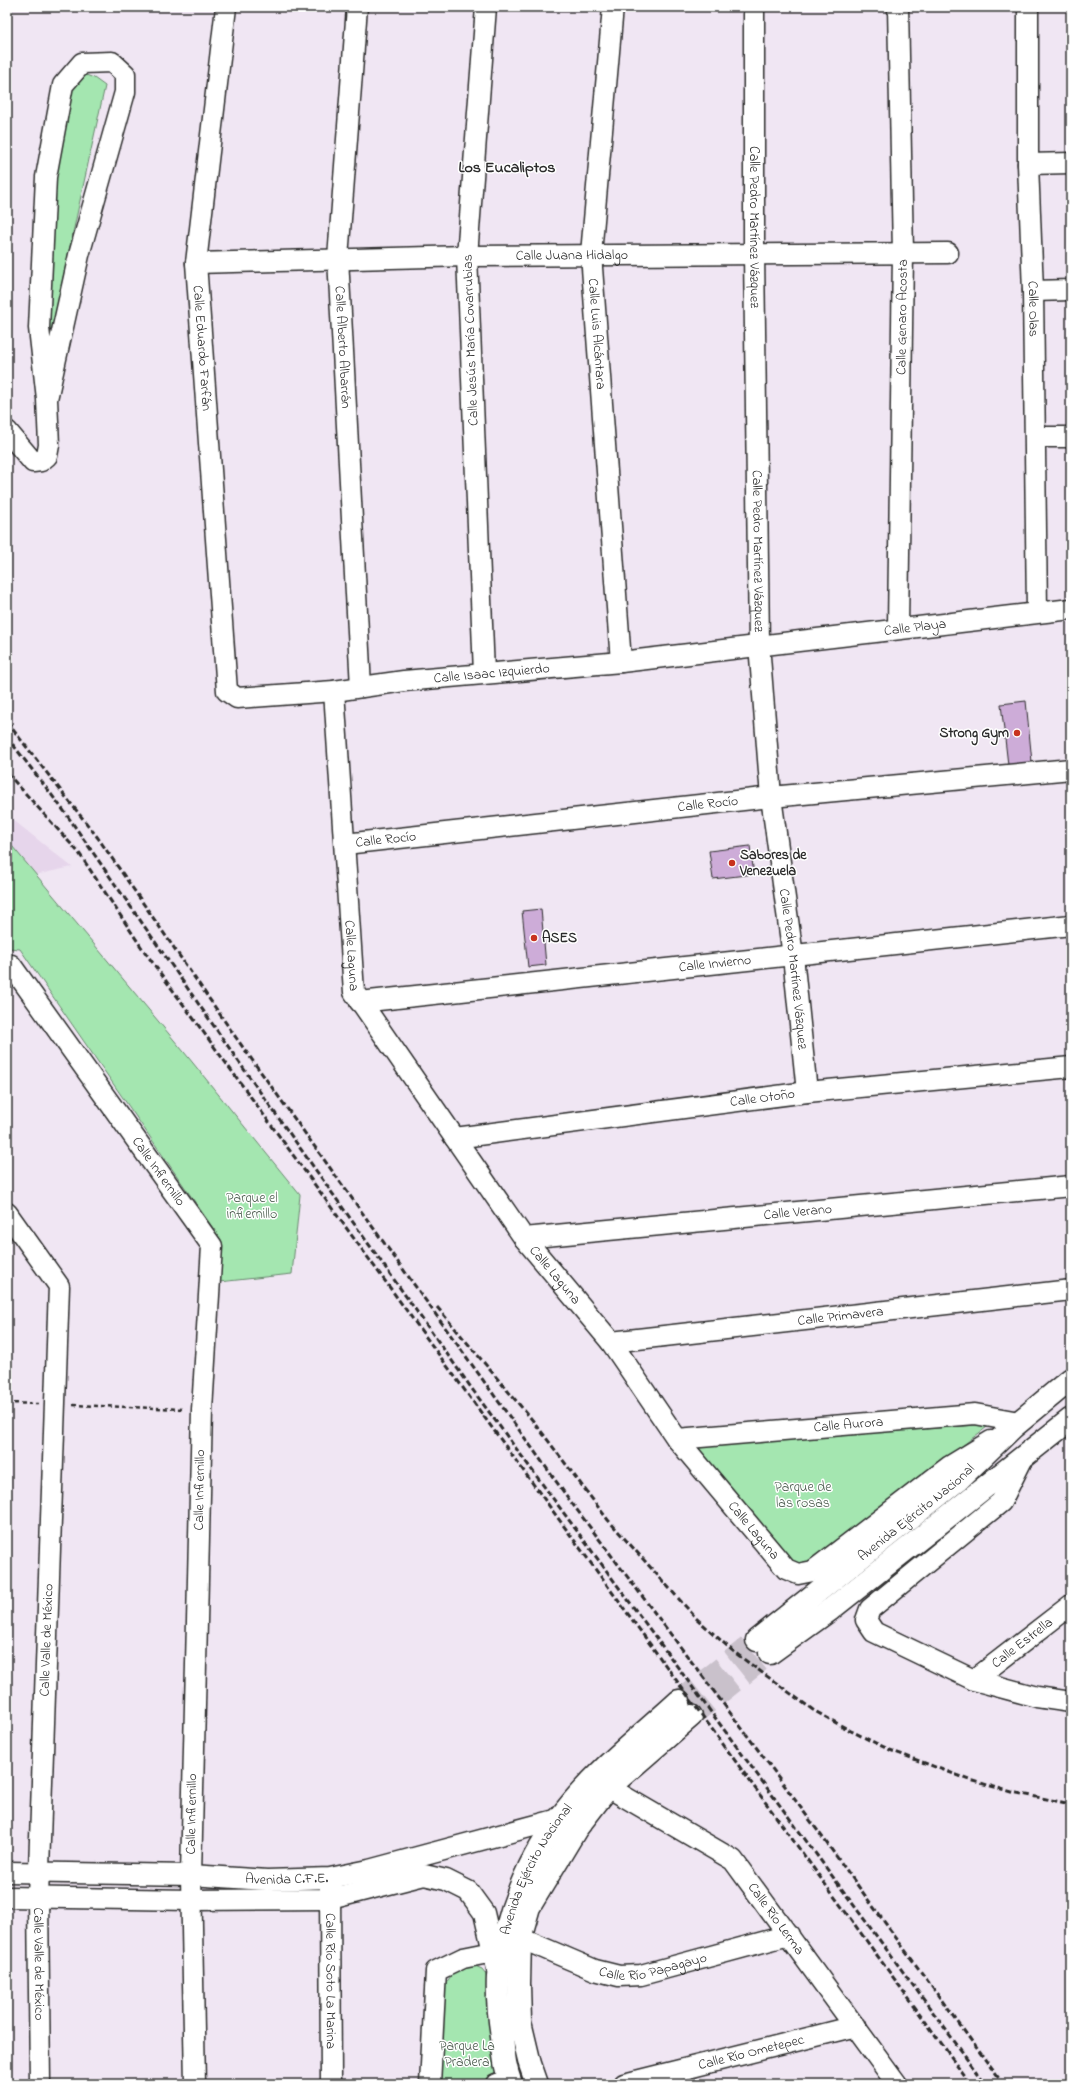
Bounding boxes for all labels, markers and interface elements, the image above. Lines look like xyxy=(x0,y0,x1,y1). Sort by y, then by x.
street label: Calle Pedro Martínez Vázquez xyxy=(744,146,765,308)
district label: Los Eucaliptos xyxy=(458,156,556,180)
street label: Calle Juana Hidalgo xyxy=(516,244,628,267)
street label: Calle Jesús María Covarrubias xyxy=(458,254,484,426)
street label: Calle Genaro Acosta xyxy=(891,259,913,375)
street label: Calle Luis Alcántara xyxy=(582,277,611,390)
street label: Calle Olas xyxy=(1022,280,1044,337)
street label: Calle Eduardo Farfán xyxy=(187,284,217,412)
street label: Calle Alberto Albarrán xyxy=(329,285,357,409)
street label: Calle Pedro Martínez Vázquez xyxy=(746,470,769,632)
street label: Calle Playa xyxy=(883,613,947,641)
street label: Calle Isaac Izquierdo xyxy=(433,658,550,689)
place label: Strong Gym xyxy=(940,723,1009,746)
marker: Strong Gym xyxy=(1012,728,1022,738)
street label: Calle Rocío xyxy=(676,790,739,818)
street label: Calle Rocío xyxy=(354,826,417,853)
place label: Sabores de Venezuela xyxy=(739,845,807,882)
marker: Sabores de Venezuela xyxy=(727,858,737,868)
street label: Calle Pedro Martínez Vázquez xyxy=(773,887,813,1051)
street label: Calle Laguna xyxy=(339,919,364,992)
place label: ASES xyxy=(542,928,577,949)
marker: ASES xyxy=(529,933,539,943)
street label: Calle Invierno xyxy=(678,949,752,978)
street label: Calle Otoño xyxy=(729,1083,796,1112)
street label: Calle Infiernillo xyxy=(127,1132,191,1211)
park label: Parque el infiernillo xyxy=(226,1188,278,1225)
street label: Calle Verano xyxy=(763,1198,833,1226)
street label: Calle Laguna xyxy=(524,1241,586,1309)
street label: Calle Primavera xyxy=(796,1301,885,1331)
street label: Calle Aurora xyxy=(813,1411,884,1438)
street label: Calle Infiernillo xyxy=(189,1449,211,1531)
street label: Avenida Ejército Nacional xyxy=(853,1459,979,1566)
park label: Parque de las rosas xyxy=(775,1477,832,1514)
street label: Calle Laguna xyxy=(723,1496,785,1565)
street label: Calle Valle de México xyxy=(35,1583,59,1697)
street label: Calle Estrella xyxy=(987,1612,1058,1673)
street label: Calle Infiernillo xyxy=(181,1773,203,1855)
street label: Avenida Ejército Nacional xyxy=(495,1799,578,1937)
street label: Avenida C.F.E. xyxy=(245,1868,329,1891)
street label: Calle Río Lerma xyxy=(742,1878,810,1959)
street label: Calle Valle de México xyxy=(28,1907,50,2021)
street label: Calle Río Soto La Marina xyxy=(320,1913,341,2049)
street label: Calle Río Papagayo xyxy=(597,1947,709,1987)
street label: Calle Río Ometepec xyxy=(696,2029,807,2076)
park label: Parque La Pradera xyxy=(439,2036,495,2073)

